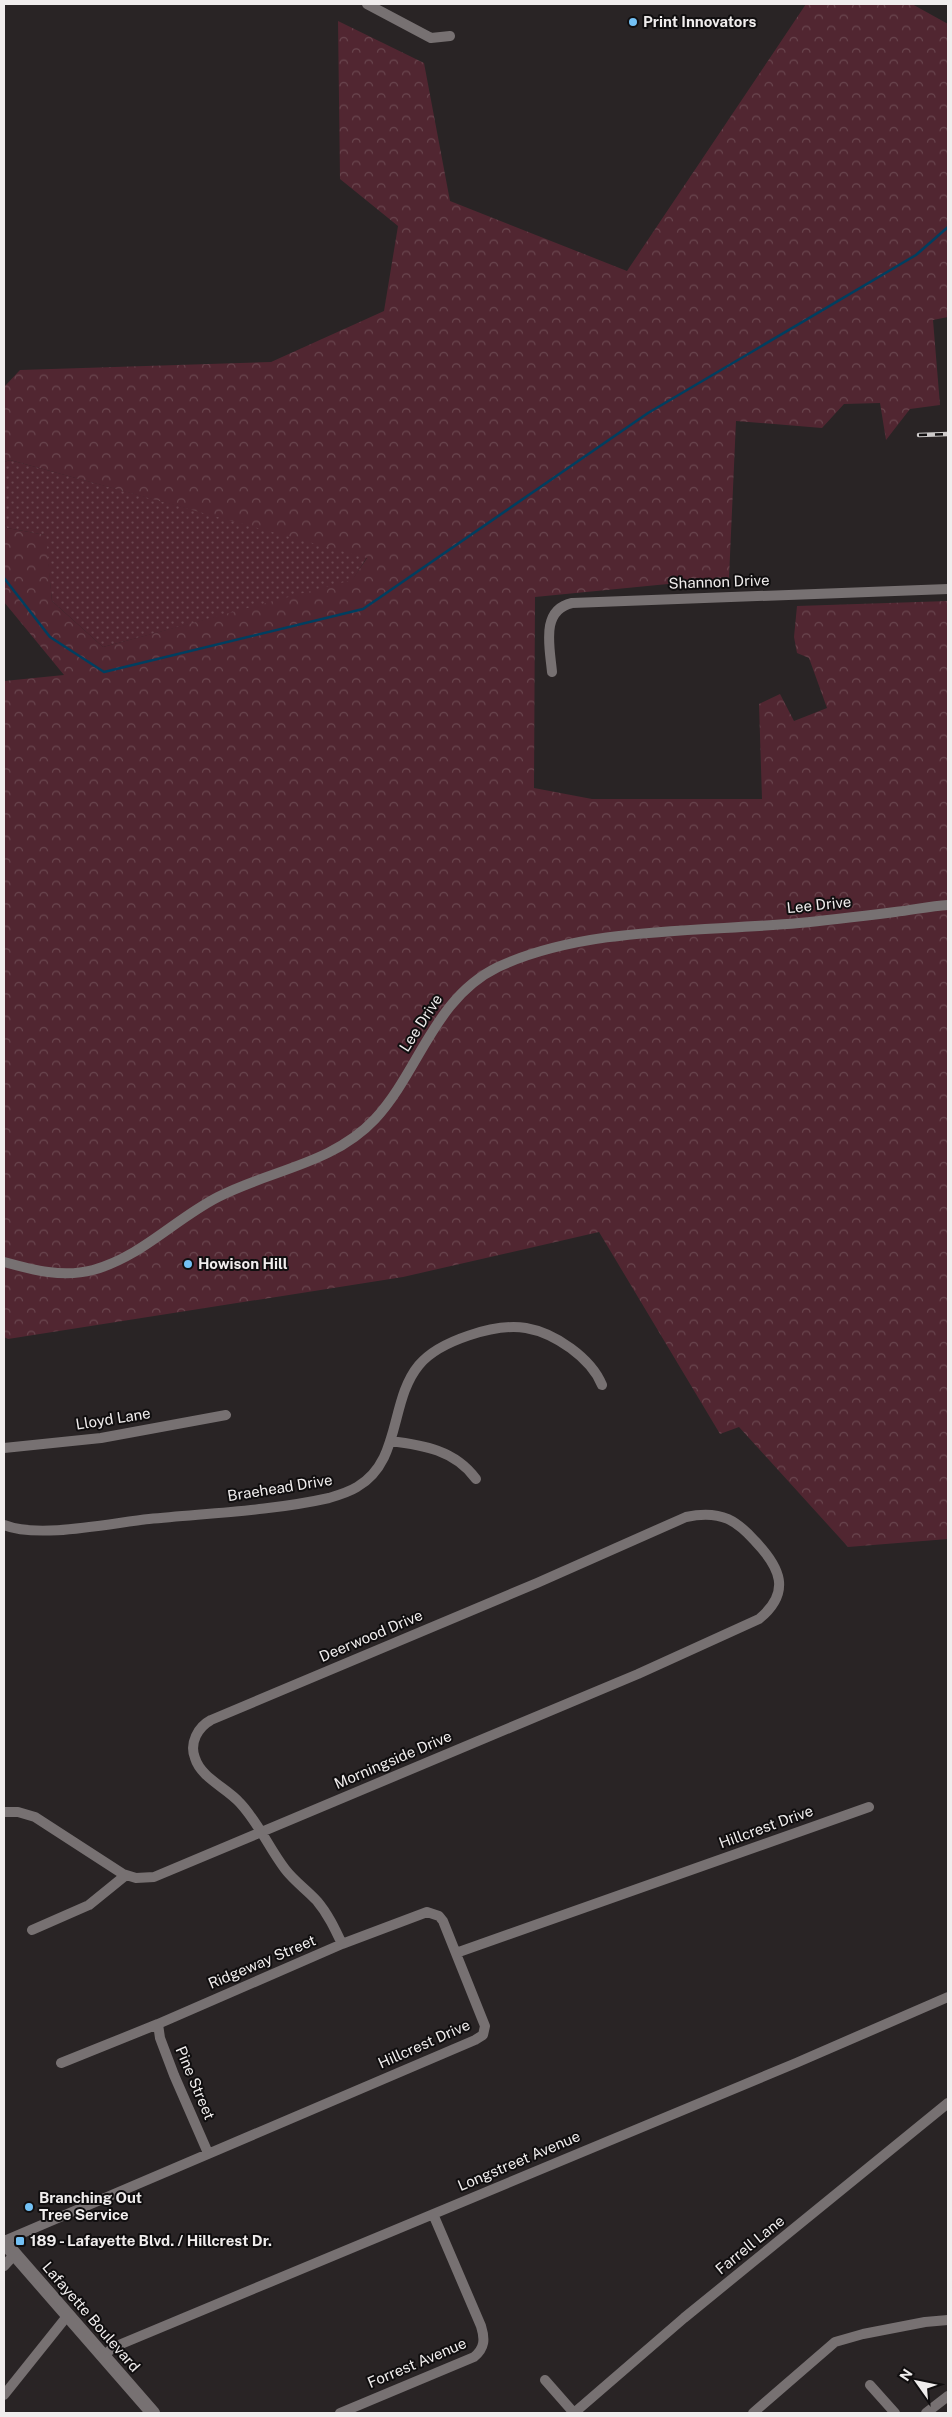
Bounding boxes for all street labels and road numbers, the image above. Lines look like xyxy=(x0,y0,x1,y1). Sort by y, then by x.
street label: Shannon Drive xyxy=(668,571,770,592)
street label: Lee Drive xyxy=(786,893,852,916)
street label: Lee Drive xyxy=(396,991,445,1055)
street label: Lloyd Lane xyxy=(74,1404,152,1433)
street label: Braehead Drive xyxy=(226,1471,334,1504)
street label: Deerwood Drive xyxy=(317,1606,425,1665)
street label: Morningside Drive xyxy=(332,1727,454,1792)
street label: Hillcrest Drive xyxy=(716,1802,815,1851)
street label: Ridgeway Street xyxy=(205,1931,318,1992)
street label: Hillcrest Drive xyxy=(375,2016,472,2071)
street label: Pine Street xyxy=(172,2044,219,2122)
street label: Longstreet Avenue xyxy=(455,2127,583,2194)
street label: Farrell Lane xyxy=(712,2212,787,2278)
street label: Lafayette Boulevard xyxy=(39,2258,144,2375)
street label: Forrest Avenue xyxy=(365,2334,469,2391)

